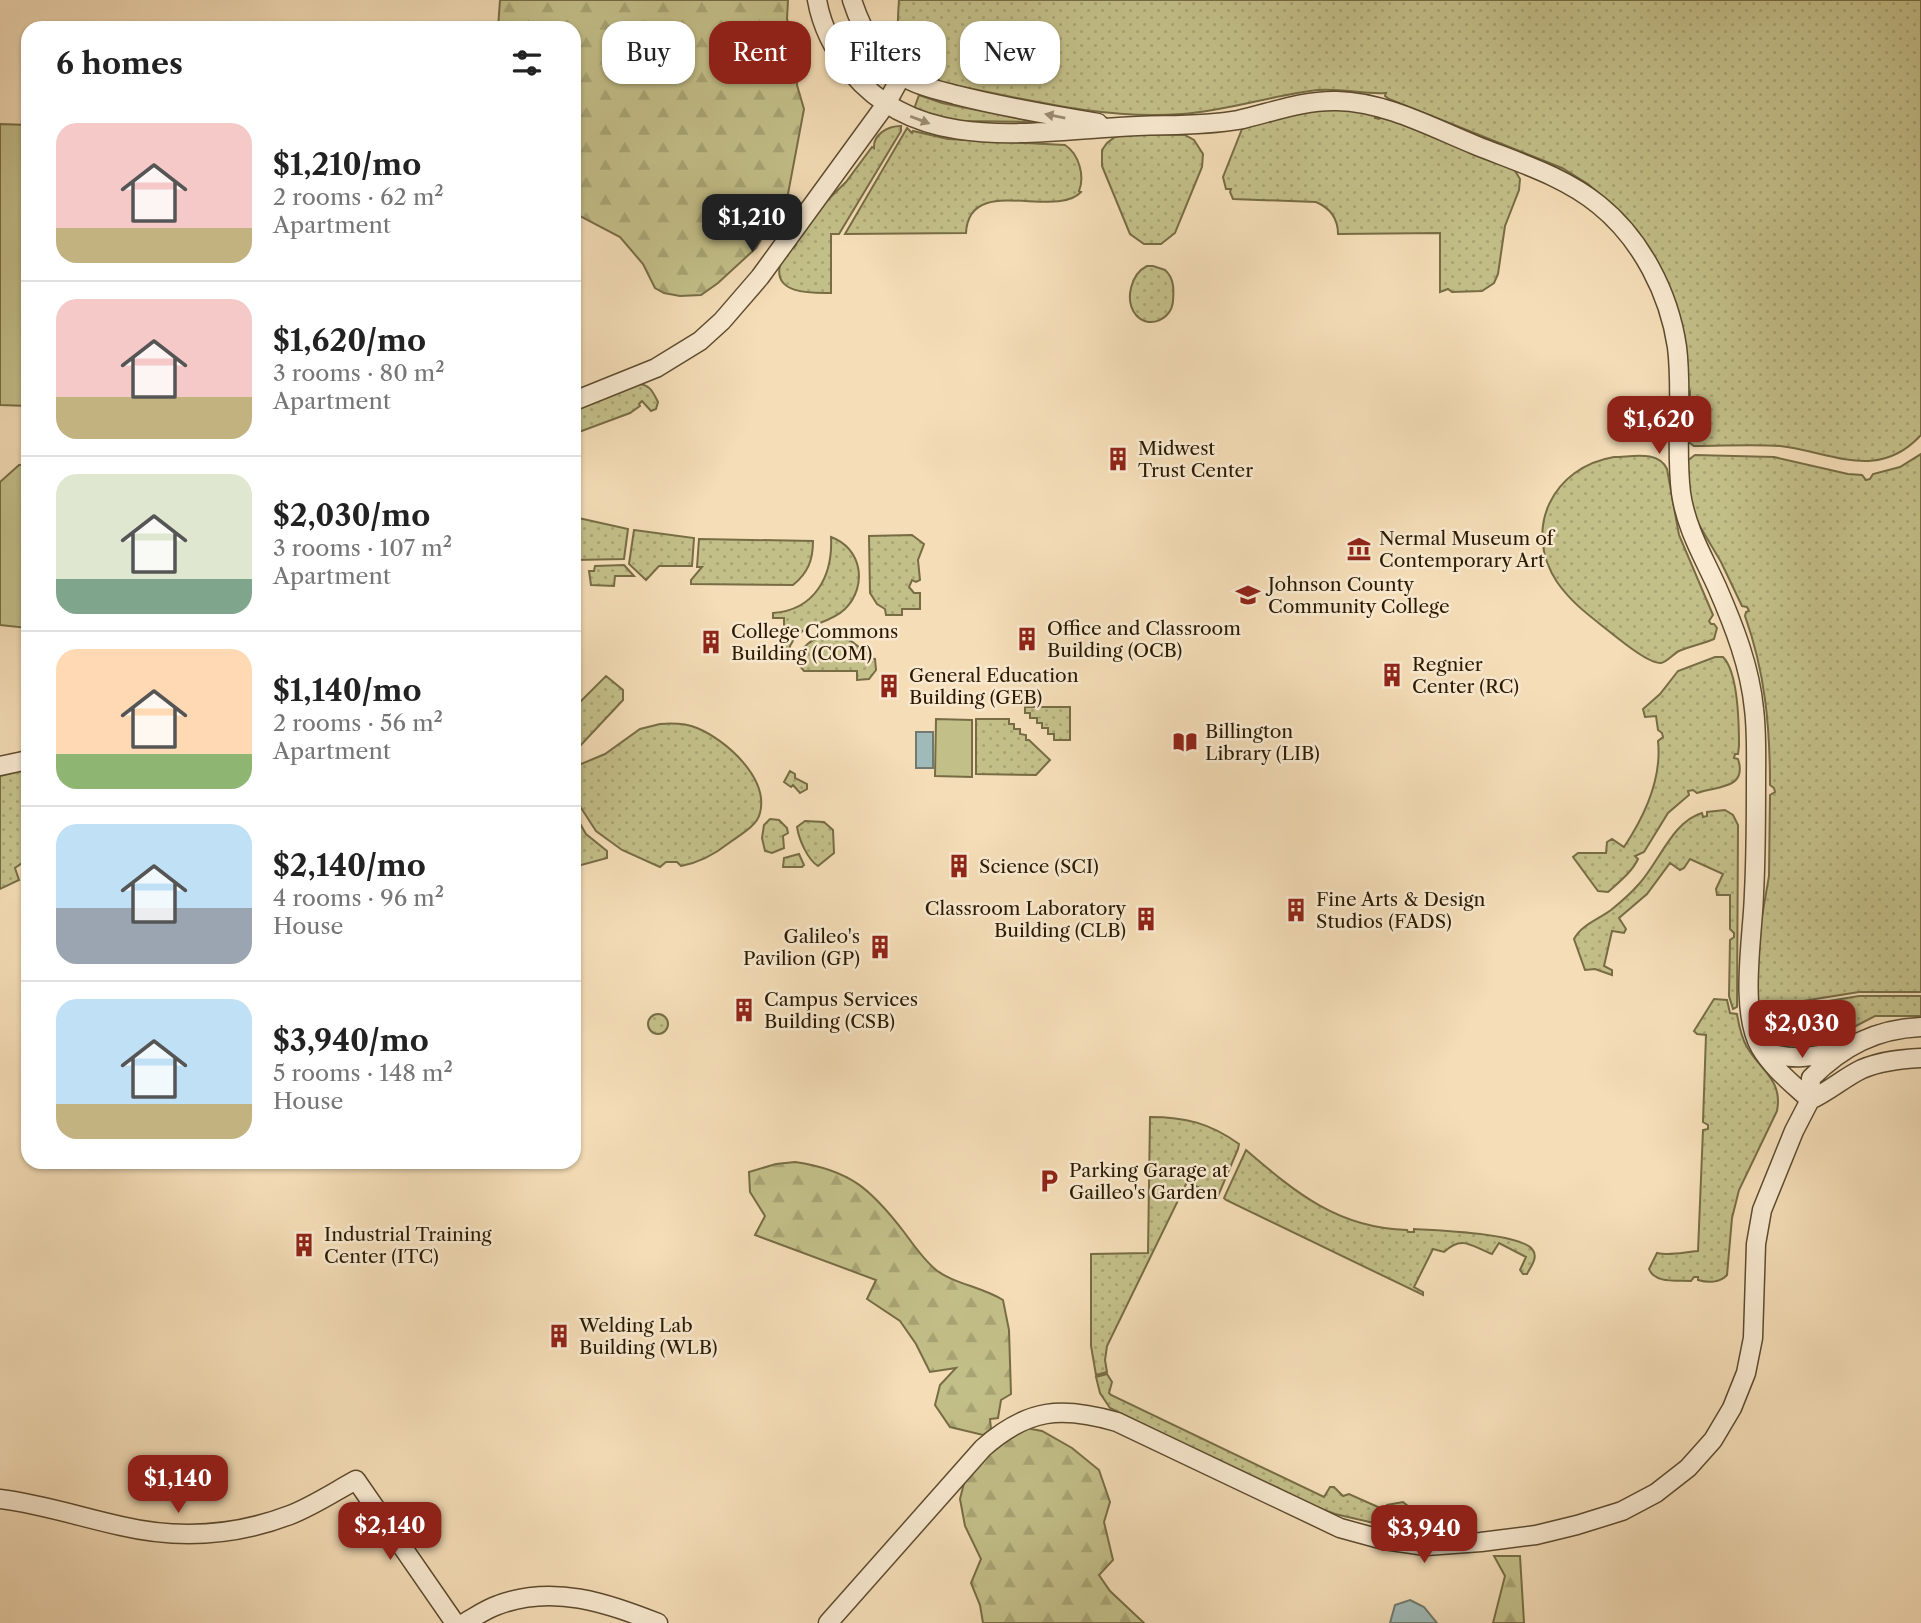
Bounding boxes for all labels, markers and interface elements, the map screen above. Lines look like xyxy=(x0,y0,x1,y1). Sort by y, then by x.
chip: Buy xyxy=(602,21,695,84)
chip: Rent xyxy=(709,21,811,84)
chip: Filters xyxy=(825,21,946,84)
chip: New xyxy=(960,21,1060,84)
icon: filters xyxy=(508,44,546,82)
text: 6 homes xyxy=(56,45,183,82)
one-way arrow xyxy=(1044,110,1066,121)
one-way arrow xyxy=(910,115,931,126)
text: $1,210/mo xyxy=(273,146,421,183)
icon: home xyxy=(112,151,196,235)
text: 2 rooms · 62 m² xyxy=(273,183,444,211)
pin: $1,210 xyxy=(695,194,809,254)
text: $1,210 xyxy=(718,203,786,231)
text: Apartment xyxy=(273,211,391,239)
text: $1,620/mo xyxy=(273,322,426,359)
icon: home xyxy=(112,327,196,411)
text: 3 rooms · 80 m² xyxy=(273,359,445,387)
text: Apartment xyxy=(273,387,391,415)
pin: $1,620 xyxy=(1602,396,1716,456)
text: $1,620 xyxy=(1623,405,1695,433)
place label: Midwest Trust Center xyxy=(1138,437,1253,482)
building icon: Midwest Trust Center xyxy=(1104,445,1132,473)
text: $2,030/mo xyxy=(273,497,430,534)
icon: home xyxy=(112,502,196,586)
place label: Nermal Museum of Contemporary Art xyxy=(1379,527,1556,572)
text: 3 rooms · 107 m² xyxy=(273,534,452,562)
museum icon: Nermal Museum of Contemporary Art xyxy=(1345,535,1373,563)
text: Apartment xyxy=(273,562,391,590)
place label: Johnson County Community College xyxy=(1265,573,1450,618)
school or university icon: Johnson County Community College xyxy=(1234,581,1262,609)
place label: Office and Classroom Building (OCB) xyxy=(1047,617,1241,662)
place label: College Commons Building (COM) xyxy=(731,620,898,665)
building icon: Office and Classroom Building (OCB) xyxy=(1013,625,1041,653)
building icon: College Commons Building (COM) xyxy=(697,628,725,656)
place label: Regnier Center (RC) xyxy=(1412,653,1519,698)
building icon: Regnier Center (RC) xyxy=(1378,661,1406,689)
place label: General Education Building (GEB) xyxy=(909,664,1079,709)
text: $1,140/mo xyxy=(273,672,422,709)
building icon: General Education Building (GEB) xyxy=(875,672,903,700)
icon: home xyxy=(112,677,196,761)
text: 2 rooms · 56 m² xyxy=(273,709,443,737)
place label: Billington Library (LIB) xyxy=(1205,720,1320,765)
library icon: Billington Library (LIB) xyxy=(1171,728,1199,756)
text: Apartment xyxy=(273,737,391,765)
text: $2,140/mo xyxy=(273,847,426,884)
icon: home xyxy=(112,852,196,936)
building icon: Science (SCI) xyxy=(945,852,973,880)
place label: Science (SCI) xyxy=(979,855,1099,878)
text: 4 rooms · 96 m² xyxy=(273,884,444,912)
place label: Fine Arts & Design Studios (FADS) xyxy=(1316,888,1486,933)
building icon: Fine Arts & Design Studios (FADS) xyxy=(1282,896,1310,924)
place label: Classroom Laboratory Building (CLB) xyxy=(925,897,1126,942)
building icon: Classroom Laboratory Building (CLB) xyxy=(1132,905,1160,933)
text: House xyxy=(273,912,343,940)
place label: Galileo's Pavilion (GP) xyxy=(743,925,860,970)
building icon: Galileo's Pavilion (GP) xyxy=(866,933,894,961)
place label: Campus Services Building (CSB) xyxy=(764,988,918,1033)
building icon: Campus Services Building (CSB) xyxy=(730,996,758,1024)
pin: $2,030 xyxy=(1745,1000,1859,1060)
text: $2,030 xyxy=(1765,1009,1839,1037)
text: $3,940/mo xyxy=(273,1022,429,1059)
icon: home xyxy=(112,1027,196,1111)
text: 5 rooms · 148 m² xyxy=(273,1059,453,1087)
text: House xyxy=(273,1087,343,1115)
place label: Parking Garage at Gailleo's Garden xyxy=(1069,1159,1229,1204)
parking icon: Parking Garage at Gailleo's Garden xyxy=(1035,1167,1063,1195)
place label: Industrial Training Center (ITC) xyxy=(324,1223,493,1268)
building icon: Industrial Training Center (ITC) xyxy=(290,1231,318,1259)
place label: Welding Lab Building (WLB) xyxy=(578,1314,718,1359)
building icon: Welding Lab Building (WLB) xyxy=(545,1322,573,1350)
pin: $1,140 xyxy=(121,1456,235,1515)
text: $1,140 xyxy=(144,1464,212,1492)
pin: $2,140 xyxy=(333,1502,447,1562)
pin: $3,940 xyxy=(1367,1506,1481,1565)
text: $2,140 xyxy=(354,1511,426,1539)
text: $3,940 xyxy=(1387,1514,1461,1542)

